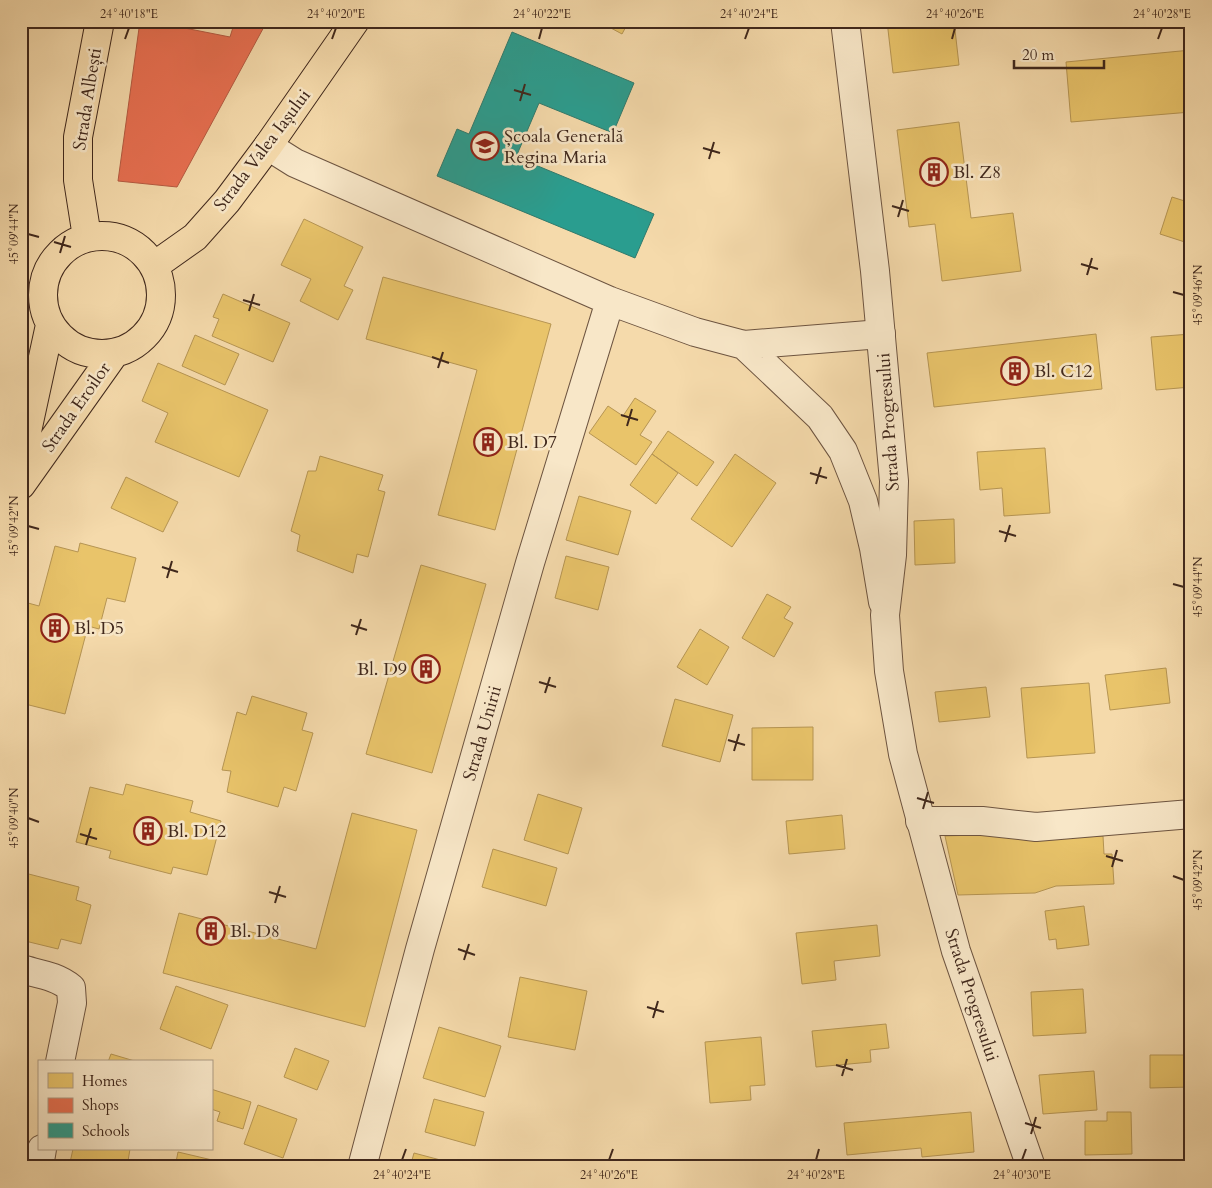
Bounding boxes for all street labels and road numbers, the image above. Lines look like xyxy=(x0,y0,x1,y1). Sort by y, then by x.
street label: Strada Albești xyxy=(67,46,108,152)
street label: Strada Valea Iașului xyxy=(208,84,317,217)
street label: Strada Progresului xyxy=(871,352,906,492)
street label: Strada Eroilor xyxy=(36,357,117,457)
street label: Strada Unirii xyxy=(457,683,508,784)
street label: Strada Progresului xyxy=(938,925,1005,1065)

